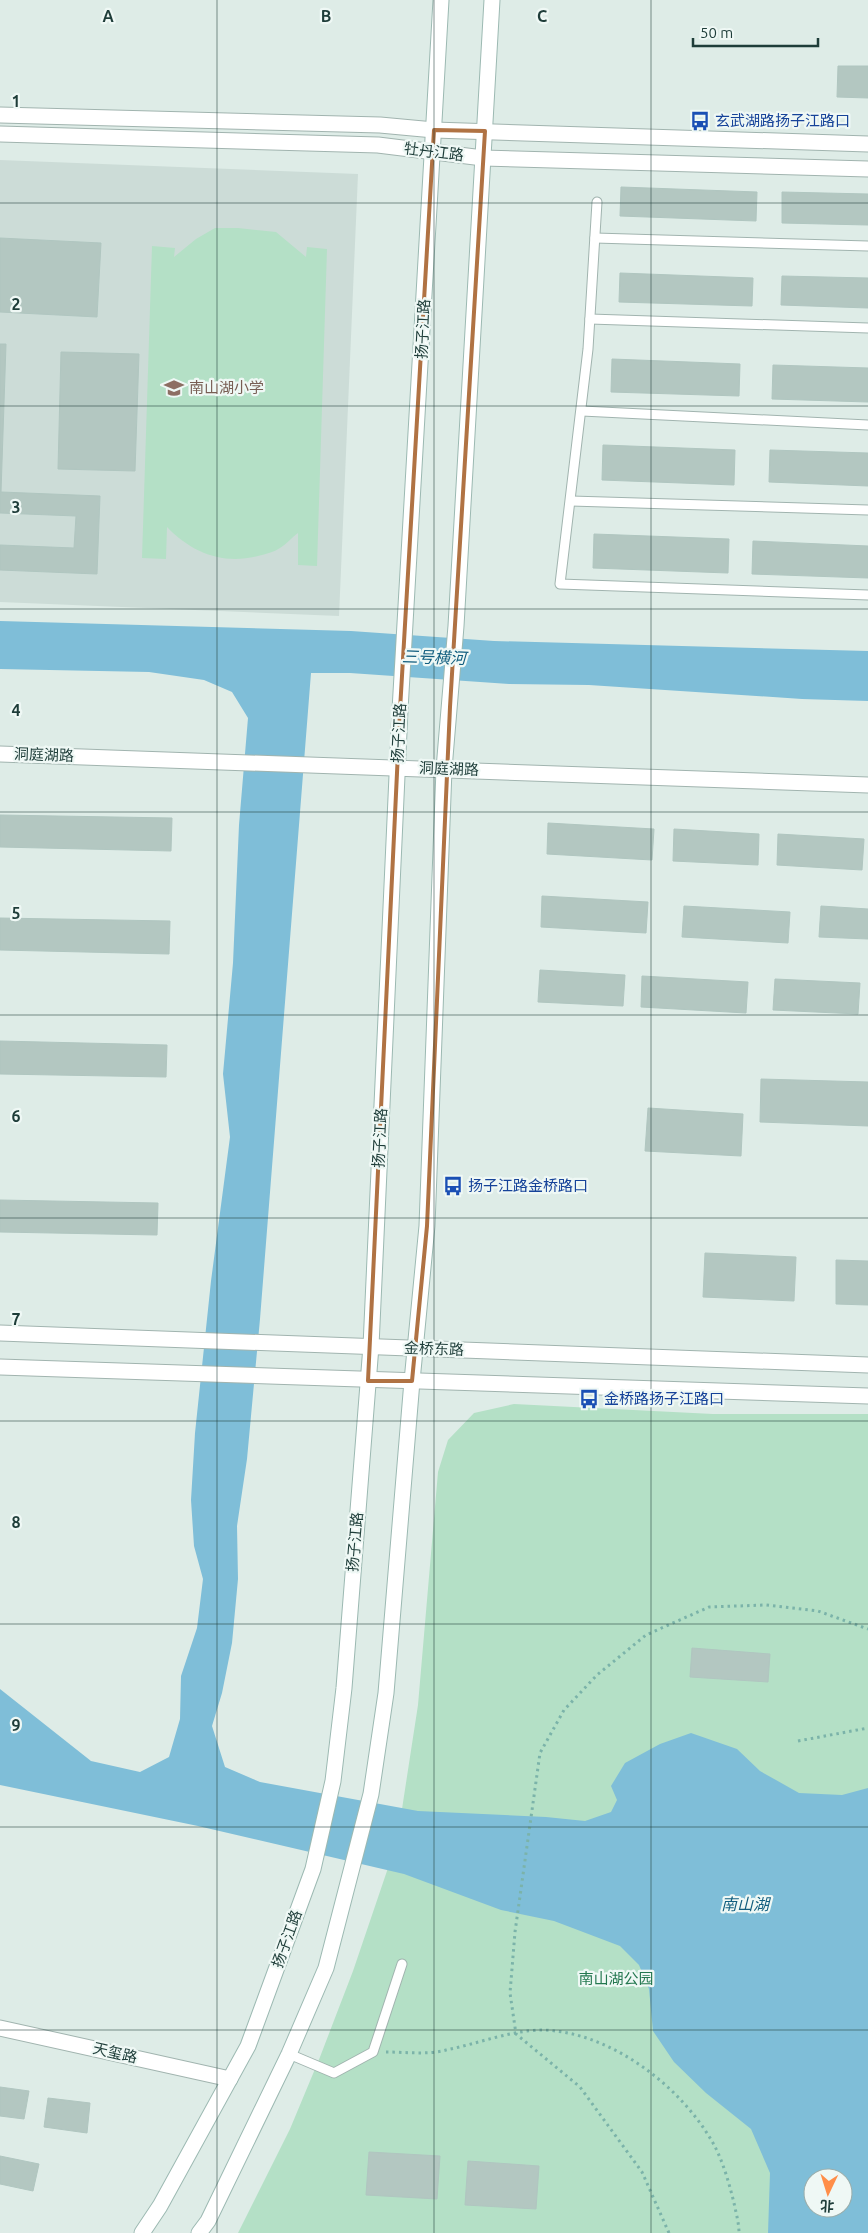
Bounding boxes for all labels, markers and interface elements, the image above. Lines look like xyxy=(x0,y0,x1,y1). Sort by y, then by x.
text: A xyxy=(102,7,114,25)
text: B xyxy=(321,7,331,25)
text: C xyxy=(537,7,547,25)
scale bar xyxy=(693,15,818,47)
text: 50 m xyxy=(700,24,733,41)
text: 1 xyxy=(11,92,21,110)
bus stop icon: 玄武湖路扬子江路口 xyxy=(689,110,711,132)
place label: 玄武湖路扬子江路口 xyxy=(715,112,850,129)
street label: 牡丹江路 xyxy=(403,139,465,164)
text: 2 xyxy=(11,295,21,313)
street label: 扬子江路 xyxy=(412,299,433,359)
school or university icon: 南山湖小学 xyxy=(163,377,185,399)
place label: 南山湖小学 xyxy=(189,379,264,396)
text: 3 xyxy=(11,498,21,516)
water label: 三号横河 xyxy=(402,647,469,667)
text: 4 xyxy=(11,701,21,719)
street label: 扬子江路 xyxy=(388,703,409,763)
street label: 洞庭湖路 xyxy=(14,745,74,764)
street label: 洞庭湖路 xyxy=(419,759,479,778)
text: 5 xyxy=(11,904,21,922)
text: 6 xyxy=(11,1107,21,1125)
street label: 扬子江路 xyxy=(369,1108,390,1168)
bus stop icon: 扬子江路金桥路口 xyxy=(442,1175,464,1197)
place label: 扬子江路金桥路口 xyxy=(468,1177,588,1194)
text: 7 xyxy=(11,1310,21,1328)
street label: 金桥东路 xyxy=(404,1339,464,1358)
bus stop icon: 金桥路扬子江路口 xyxy=(578,1388,600,1410)
place label: 金桥路扬子江路口 xyxy=(604,1390,724,1407)
street label: 扬子江路 xyxy=(343,1511,366,1573)
text: 8 xyxy=(11,1513,21,1531)
text: 9 xyxy=(11,1716,21,1734)
water label: 南山湖 xyxy=(721,1895,772,1913)
street label: 扬子江路 xyxy=(268,1908,305,1970)
park label: 南山湖公园 xyxy=(578,1970,654,1987)
street label: 天玺路 xyxy=(91,2039,139,2066)
north arrow xyxy=(803,2168,853,2218)
text: 北 xyxy=(820,2197,835,2214)

